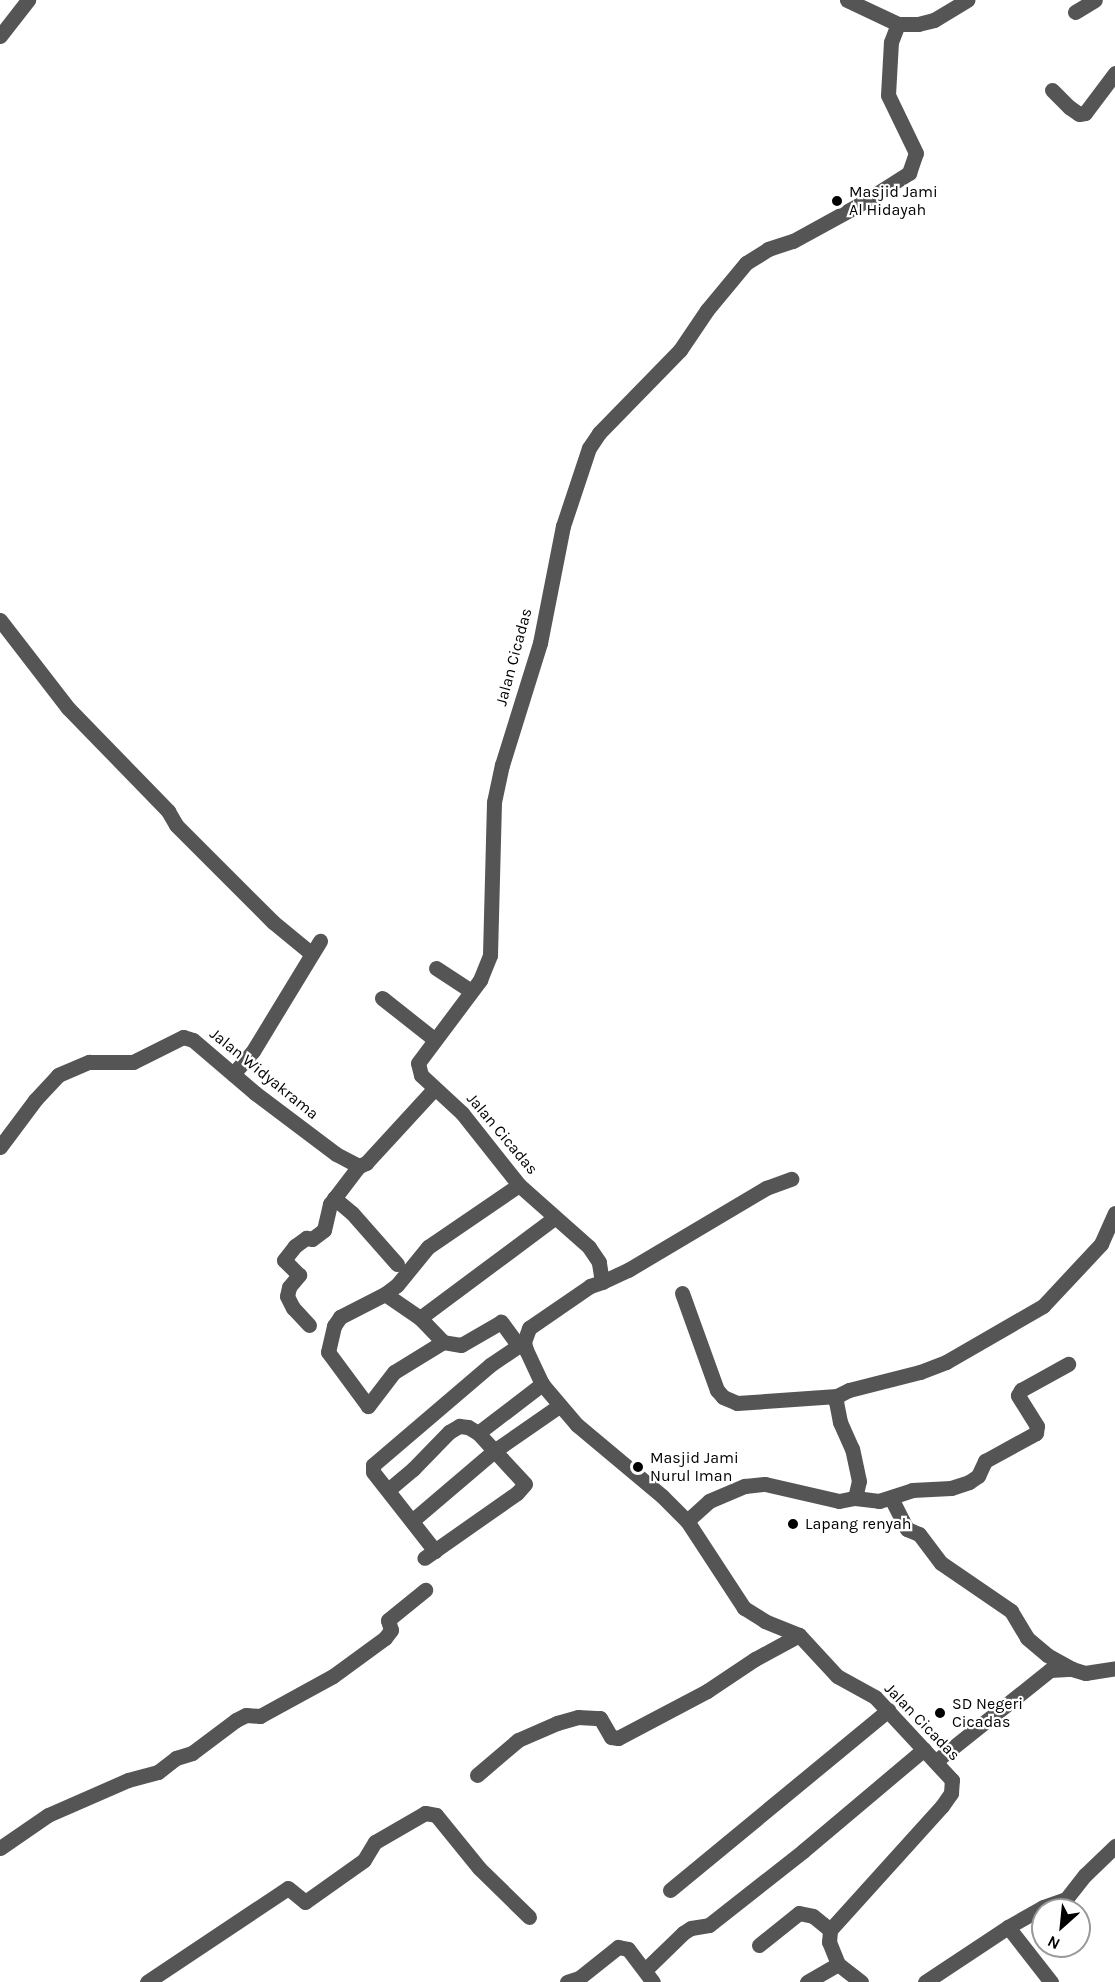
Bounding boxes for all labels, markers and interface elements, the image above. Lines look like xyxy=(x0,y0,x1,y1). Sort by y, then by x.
place label: Masjid Jami Al Hidayah xyxy=(849,182,938,220)
marker: Masjid Jami Al Hidayah xyxy=(830,194,844,208)
street label: Jalan Cicadas xyxy=(492,606,536,708)
street label: Jalan Widyakrama xyxy=(206,1024,322,1124)
street label: Jalan Cicadas xyxy=(462,1089,542,1179)
place label: Masjid Jami Nurul Iman xyxy=(650,1448,739,1486)
marker: Masjid Jami Nurul Iman xyxy=(631,1460,645,1474)
place label: Lapang renyah xyxy=(805,1514,912,1534)
marker: Lapang renyah xyxy=(786,1517,800,1531)
street label: Jalan Cicadas xyxy=(880,1679,964,1765)
place label: SD Negeri Cicadas xyxy=(952,1694,1023,1732)
marker: SD Negeri Cicadas xyxy=(933,1706,947,1720)
north arrow xyxy=(1031,1898,1091,1958)
text: N xyxy=(1044,1932,1063,1954)

